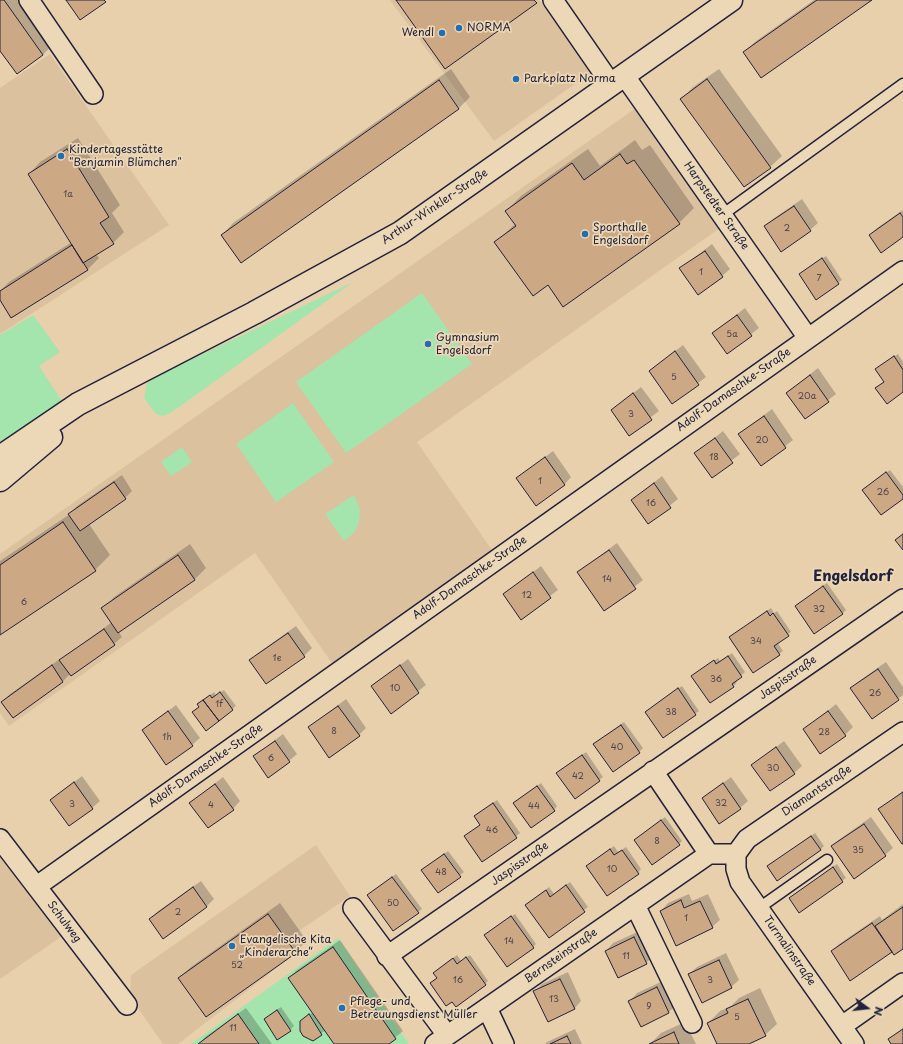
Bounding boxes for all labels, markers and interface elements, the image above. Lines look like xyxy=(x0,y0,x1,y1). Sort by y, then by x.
place label: NORMA xyxy=(467,21,511,35)
marker: NORMA xyxy=(454,23,464,33)
place label: Wendl xyxy=(402,26,434,40)
marker: Wendl xyxy=(437,28,447,38)
place label: Parkplatz Norma xyxy=(524,72,616,86)
marker: Parkplatz Norma xyxy=(511,74,521,84)
place label: Kindertagesstätte "Benjamin Blümchen" xyxy=(69,143,182,169)
marker: Kindertagesstätte "Benjamin Blümchen" xyxy=(56,151,66,161)
street label: Harpstedter Straße xyxy=(681,159,751,253)
street label: Arthur-Winkler-Straße xyxy=(379,167,491,247)
house number: 1a xyxy=(63,190,73,200)
place label: Sporthalle Engelsdorf xyxy=(593,221,648,247)
house number: 2 xyxy=(784,224,790,234)
marker: Sporthalle Engelsdorf xyxy=(580,229,590,239)
house number: 1 xyxy=(699,268,703,278)
house number: 7 xyxy=(816,274,822,284)
house number: 5a xyxy=(726,330,738,340)
place label: Gymnasium Engelsdorf xyxy=(436,331,499,357)
marker: Gymnasium Engelsdorf xyxy=(423,339,433,349)
street label: Adolf-Damaschke-Straße xyxy=(674,345,794,435)
house number: 5 xyxy=(671,373,677,383)
house number: 20a xyxy=(798,392,816,402)
house number: 3 xyxy=(628,410,634,420)
house number: 20 xyxy=(756,436,768,446)
house number: 18 xyxy=(709,453,719,463)
house number: 1 xyxy=(538,477,542,487)
house number: 26 xyxy=(877,488,889,498)
house number: 16 xyxy=(646,499,656,509)
street label: Adolf-Damaschke-Straße xyxy=(410,533,530,623)
district label: Engelsdorf xyxy=(813,568,893,586)
house number: 14 xyxy=(602,575,612,585)
house number: 12 xyxy=(522,591,532,601)
house number: 6 xyxy=(21,598,27,608)
house number: 32 xyxy=(813,605,825,615)
house number: 34 xyxy=(750,637,762,647)
street label: Jaspisstraße xyxy=(757,653,819,703)
house number: 1e xyxy=(273,654,281,664)
house number: 36 xyxy=(710,675,722,685)
house number: 10 xyxy=(390,684,400,694)
house number: 26 xyxy=(869,689,881,699)
house number: 1f xyxy=(215,700,223,710)
house number: 38 xyxy=(665,708,677,718)
street label: Adolf-Damaschke-Straße xyxy=(146,721,266,811)
house number: 8 xyxy=(331,727,337,737)
house number: 28 xyxy=(818,728,830,738)
house number: 1h xyxy=(162,733,172,743)
house number: 40 xyxy=(611,743,623,753)
house number: 6 xyxy=(268,754,274,764)
street label: Diamantstraße xyxy=(780,763,854,819)
house number: 30 xyxy=(767,764,779,774)
house number: 42 xyxy=(572,772,584,782)
house number: 32 xyxy=(715,799,727,809)
house number: 3 xyxy=(69,800,75,810)
house number: 4 xyxy=(208,801,214,811)
house number: 44 xyxy=(528,802,540,812)
house number: 46 xyxy=(486,826,498,836)
house number: 8 xyxy=(654,837,660,847)
street label: Jaspisstraße xyxy=(489,839,551,889)
house number: 35 xyxy=(852,846,864,856)
house number: 10 xyxy=(607,865,617,875)
house number: 48 xyxy=(435,868,447,878)
street label: Schulweg xyxy=(44,899,84,945)
house number: 50 xyxy=(387,899,399,909)
house number: 2 xyxy=(175,908,181,918)
house number: 1 xyxy=(684,914,688,924)
street label: Turmalinstraße xyxy=(760,914,818,988)
street label: Bernsteinstraße xyxy=(522,926,600,986)
place label: Evangelische Kita „Kinderarche“ xyxy=(240,933,331,959)
house number: 14 xyxy=(504,937,514,947)
marker: Evangelische Kita „Kinderarche“ xyxy=(227,941,237,951)
house number: 11 xyxy=(622,952,630,962)
house number: 52 xyxy=(231,961,243,971)
house number: 16 xyxy=(453,976,463,986)
house number: 3 xyxy=(707,976,713,986)
north arrow xyxy=(847,988,887,1028)
place label: Pflege- und Betreuungsdienst Müller xyxy=(350,995,477,1021)
house number: 13 xyxy=(549,995,559,1005)
house number: 9 xyxy=(646,1002,652,1012)
marker: Pflege- und Betreuungsdienst Müller xyxy=(337,1003,347,1013)
text: N xyxy=(870,1005,888,1018)
house number: 5 xyxy=(734,1013,740,1023)
house number: 11 xyxy=(229,1024,237,1034)

